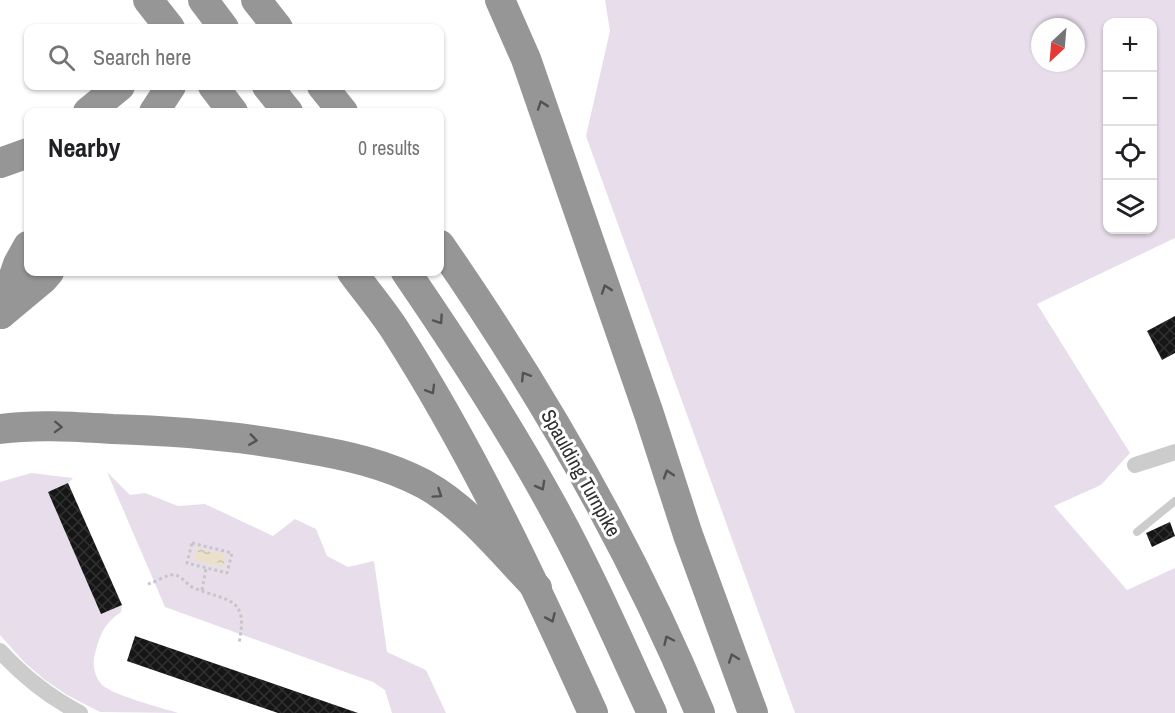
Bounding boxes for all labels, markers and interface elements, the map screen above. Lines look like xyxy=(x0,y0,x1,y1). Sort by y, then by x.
north arrow xyxy=(1031,18,1085,72)
map controls xyxy=(1103,18,1157,234)
button: + xyxy=(1103,18,1157,72)
search box xyxy=(24,24,444,90)
icon: search xyxy=(45,41,78,74)
text: Search here xyxy=(93,42,191,72)
button: − xyxy=(1103,72,1157,126)
one-way arrow xyxy=(537,100,550,111)
button: locate xyxy=(1103,126,1157,180)
text: Nearby xyxy=(48,130,120,165)
text: 0 results xyxy=(358,134,420,161)
button: layers xyxy=(1103,180,1157,234)
one-way arrow xyxy=(600,284,613,295)
one-way arrow xyxy=(432,313,443,324)
one-way arrow xyxy=(521,372,533,382)
one-way arrow xyxy=(423,384,435,394)
street label: Spaulding Turnpike xyxy=(535,404,628,541)
one-way arrow xyxy=(54,420,63,433)
one-way arrow xyxy=(248,433,257,445)
one-way arrow xyxy=(663,469,675,480)
one-way arrow xyxy=(534,480,545,490)
one-way arrow xyxy=(431,487,442,498)
one-way arrow xyxy=(543,612,555,623)
one-way arrow xyxy=(663,636,675,647)
one-way arrow xyxy=(727,653,740,664)

